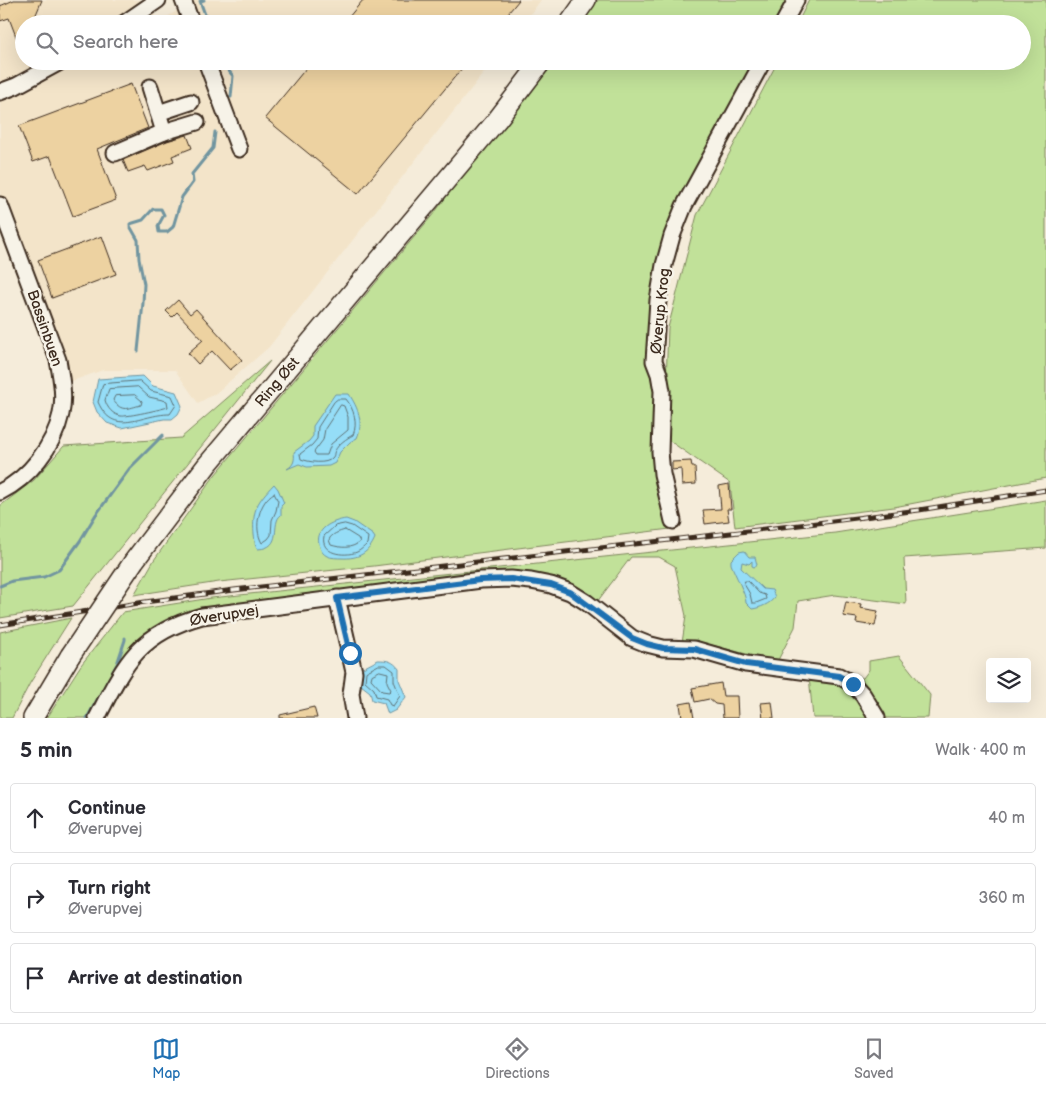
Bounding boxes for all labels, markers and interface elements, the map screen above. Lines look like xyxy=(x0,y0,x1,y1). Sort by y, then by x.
search box xyxy=(15,15,1031,70)
icon: search xyxy=(33,29,61,57)
text: Search here xyxy=(73,31,178,54)
street label: Øverup Krog xyxy=(647,267,674,355)
street label: Bassinbuen xyxy=(23,287,66,369)
street label: Ring Øst xyxy=(251,353,304,411)
street label: Øverupvej xyxy=(188,601,260,630)
route start xyxy=(339,642,362,665)
map controls xyxy=(986,658,1031,703)
button: layers xyxy=(986,658,1031,703)
route end xyxy=(842,673,865,696)
text: 5 min xyxy=(20,738,73,763)
text: Walk · 400 m xyxy=(935,741,1026,760)
text: Continue xyxy=(68,797,146,820)
icon: ahead xyxy=(21,804,49,832)
text: 40 m xyxy=(988,809,1025,828)
text: Øverupvej xyxy=(68,820,142,839)
text: Turn right xyxy=(68,877,151,900)
icon: right xyxy=(21,884,49,912)
text: 360 m xyxy=(978,889,1025,908)
text: Øverupvej xyxy=(68,900,142,919)
icon: arrive xyxy=(21,964,49,992)
text: Arrive at destination xyxy=(68,967,243,990)
tab: Map xyxy=(152,1035,181,1082)
tab: Directions xyxy=(485,1035,550,1082)
tab: Saved xyxy=(854,1035,894,1082)

